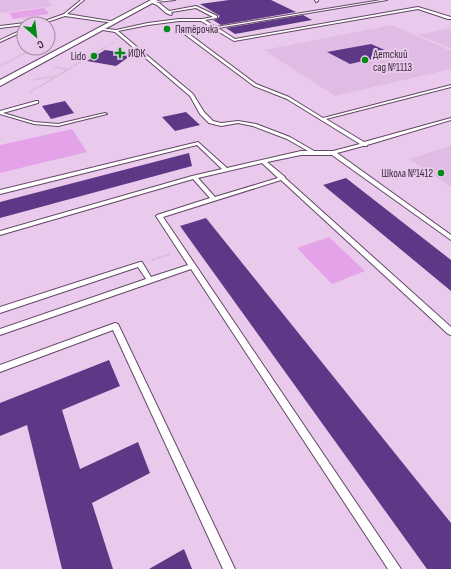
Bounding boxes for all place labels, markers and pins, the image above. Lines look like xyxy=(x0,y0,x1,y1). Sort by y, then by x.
place label: Пятёрочка xyxy=(175,23,218,36)
marker: Пятёрочка xyxy=(162,24,172,34)
place label: ИФК xyxy=(128,47,146,60)
marker: ИФК xyxy=(115,48,125,58)
place label: Детский сад №1113 xyxy=(373,48,413,74)
place label: Lido xyxy=(71,50,86,63)
marker: Lido xyxy=(89,51,99,61)
marker: Детский сад №1113 xyxy=(360,55,370,65)
place label: Школа №1412 xyxy=(382,167,433,180)
marker: Школа №1412 xyxy=(436,168,446,178)

